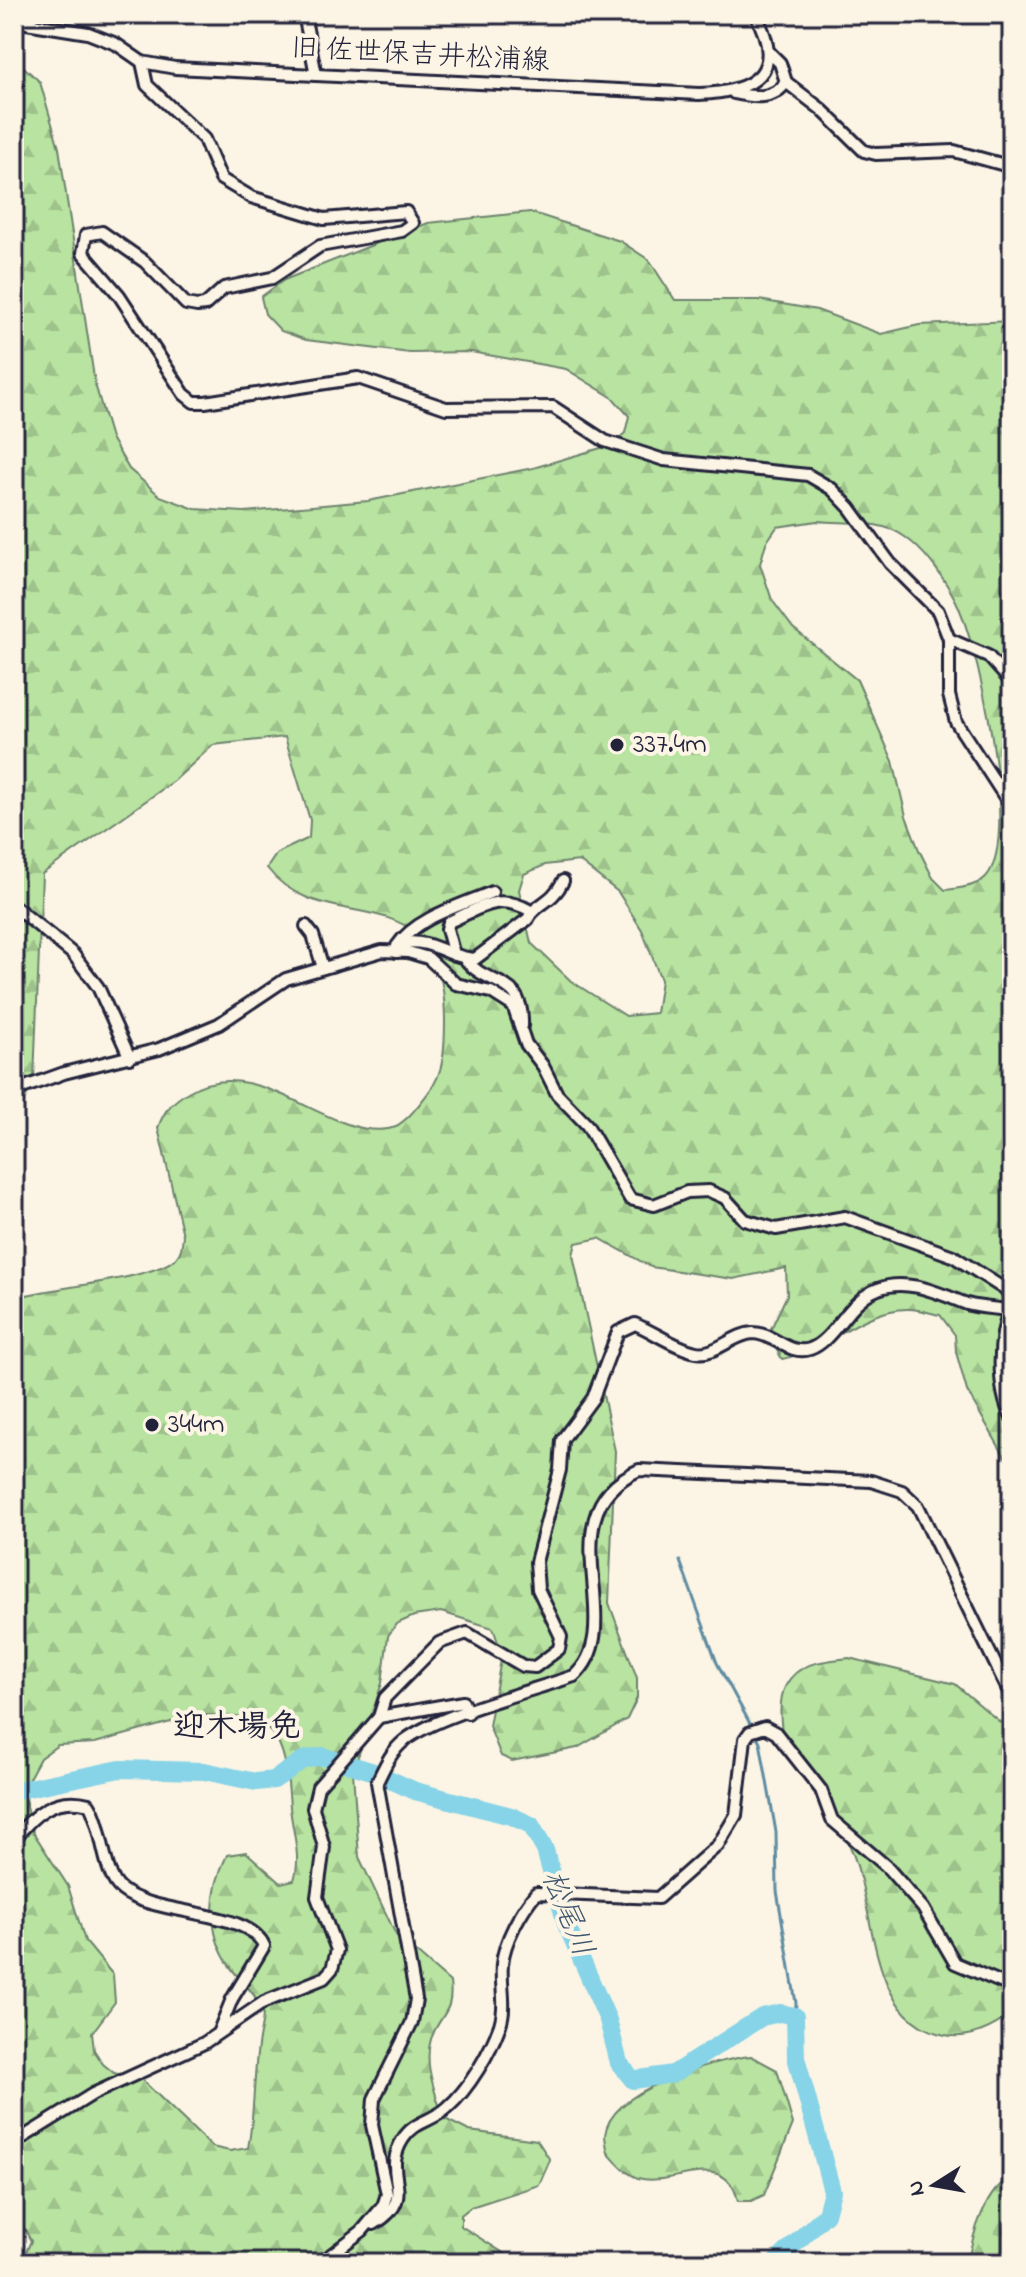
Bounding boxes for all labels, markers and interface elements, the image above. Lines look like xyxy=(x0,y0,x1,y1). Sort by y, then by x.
street label: 旧 佐世保吉井松浦線 xyxy=(290,29,550,83)
place label: 337.4m xyxy=(633,725,707,766)
marker: 337.4m xyxy=(608,736,626,754)
place label: 344m xyxy=(168,1405,224,1446)
marker: 344m xyxy=(143,1416,161,1434)
district label: 迎木場免 xyxy=(173,1705,301,1752)
water label: 松尾川 xyxy=(529,1864,603,1964)
north arrow xyxy=(894,2145,974,2225)
text: N xyxy=(900,2178,934,2199)

